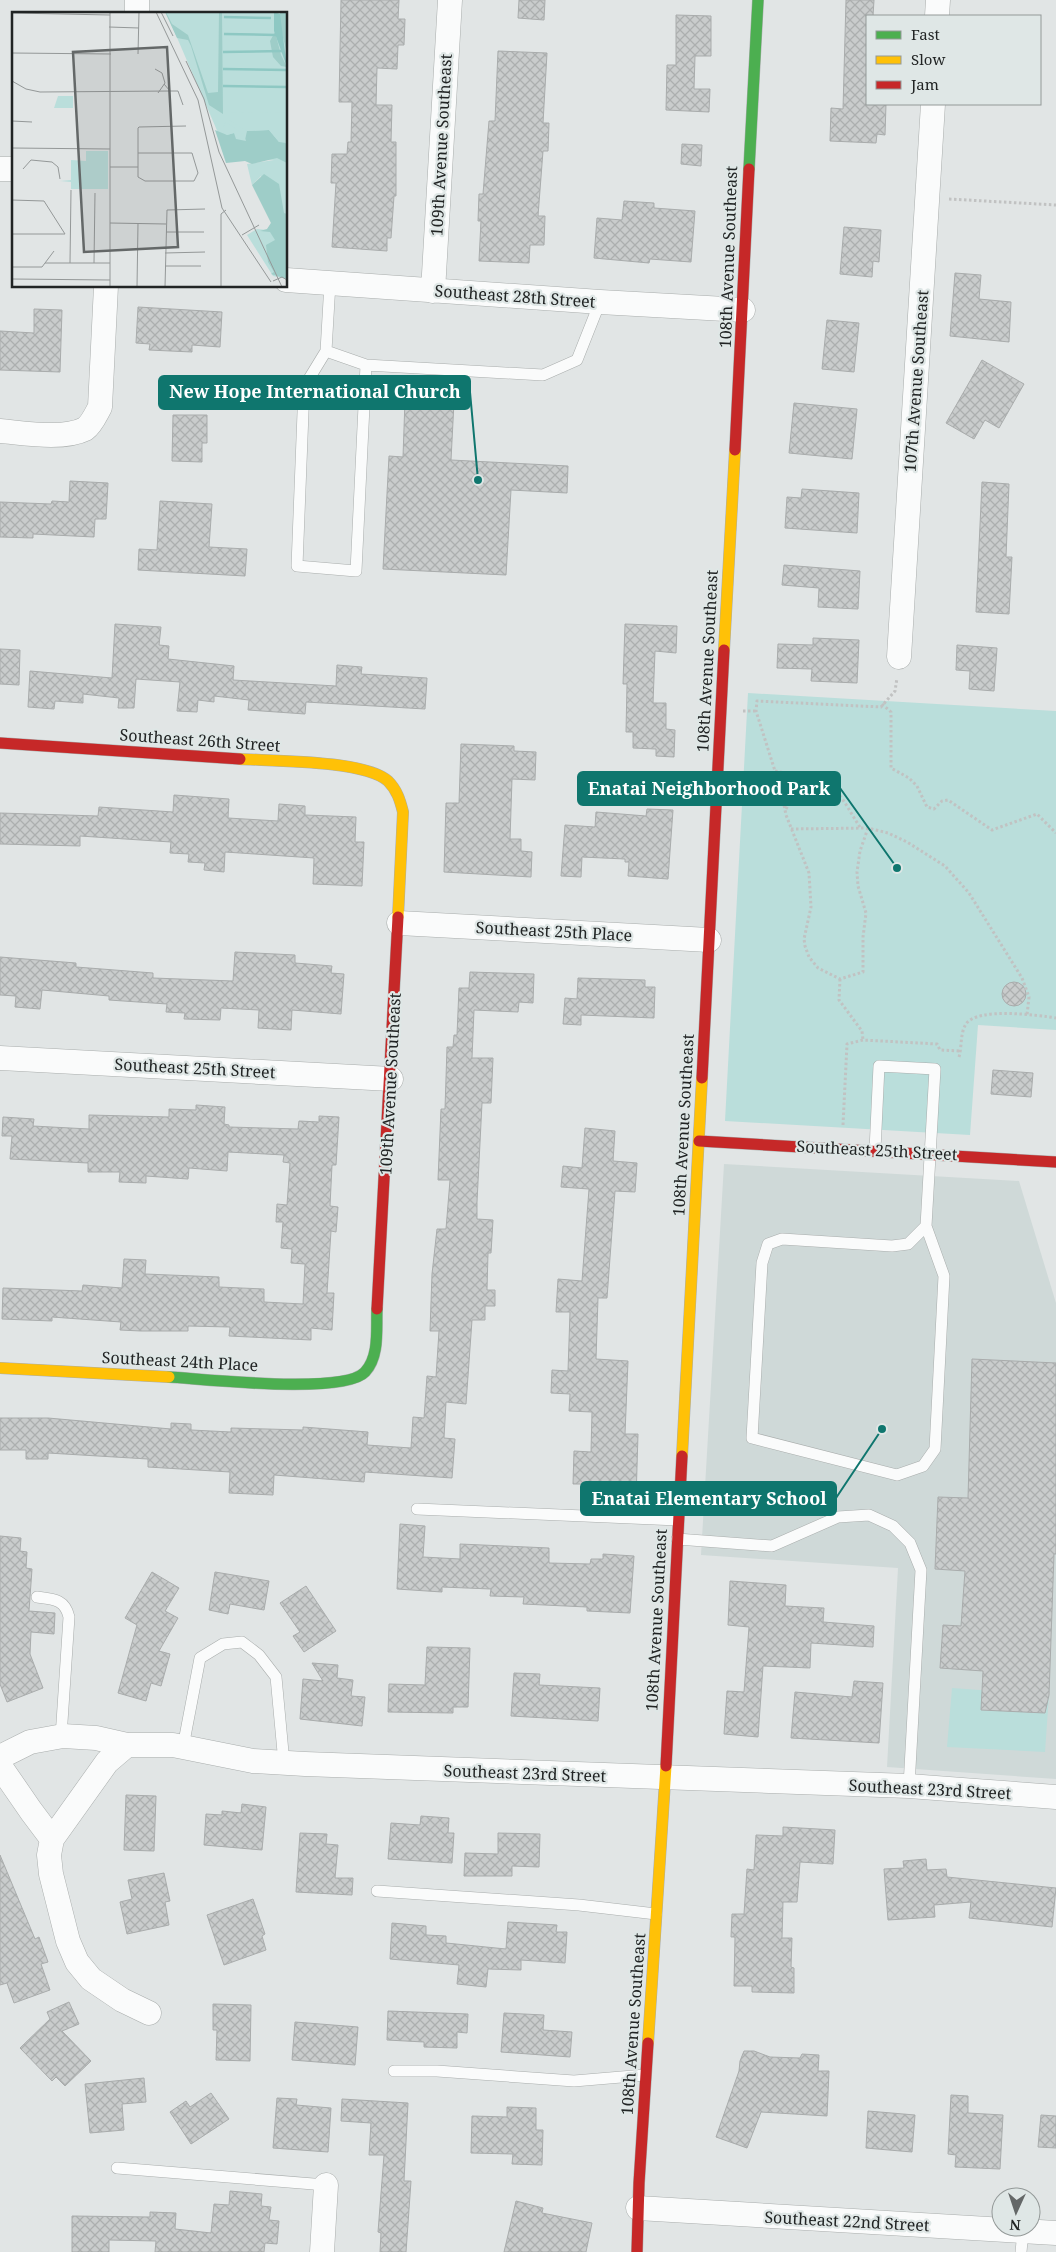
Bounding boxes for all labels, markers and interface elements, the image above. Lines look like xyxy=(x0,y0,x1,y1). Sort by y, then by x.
inset map xyxy=(12,12,288,288)
legend xyxy=(866,15,1041,105)
text: Fast xyxy=(911,24,940,44)
text: Slow xyxy=(911,49,945,69)
street label: 109th Avenue Southeast xyxy=(425,53,457,237)
text: Jam xyxy=(910,74,939,94)
street label: 108th Avenue Southeast xyxy=(714,165,742,349)
street label: Southeast 28th Street xyxy=(434,279,596,313)
street label: 107th Avenue Southeast xyxy=(899,289,933,473)
callout: New Hope International Church xyxy=(159,376,470,409)
text: New Hope International Church xyxy=(169,379,461,403)
street label: 108th Avenue Southeast xyxy=(691,569,723,753)
street label: Southeast 26th Street xyxy=(119,723,281,757)
callout: Enatai Neighborhood Park xyxy=(578,772,840,805)
text: Enatai Neighborhood Park xyxy=(588,776,831,800)
street label: Southeast 25th Place xyxy=(475,916,633,946)
street label: 109th Avenue Southeast xyxy=(374,992,406,1176)
street label: 108th Avenue Southeast xyxy=(667,1033,699,1217)
street label: Southeast 25th Street xyxy=(114,1053,276,1083)
street label: Southeast 25th Street xyxy=(796,1135,958,1165)
street label: Southeast 24th Place xyxy=(101,1346,259,1376)
callout: Enatai Elementary School xyxy=(581,1482,836,1515)
text: Enatai Elementary School xyxy=(591,1486,827,1510)
street label: 108th Avenue Southeast xyxy=(640,1528,672,1712)
street label: Southeast 23rd Street xyxy=(443,1759,607,1787)
street label: Southeast 23rd Street xyxy=(848,1774,1012,1804)
street label: 108th Avenue Southeast xyxy=(616,1932,650,2116)
north arrow xyxy=(991,2187,1041,2237)
street label: Southeast 22nd Street xyxy=(764,2206,930,2236)
text: N xyxy=(1009,2216,1021,2235)

